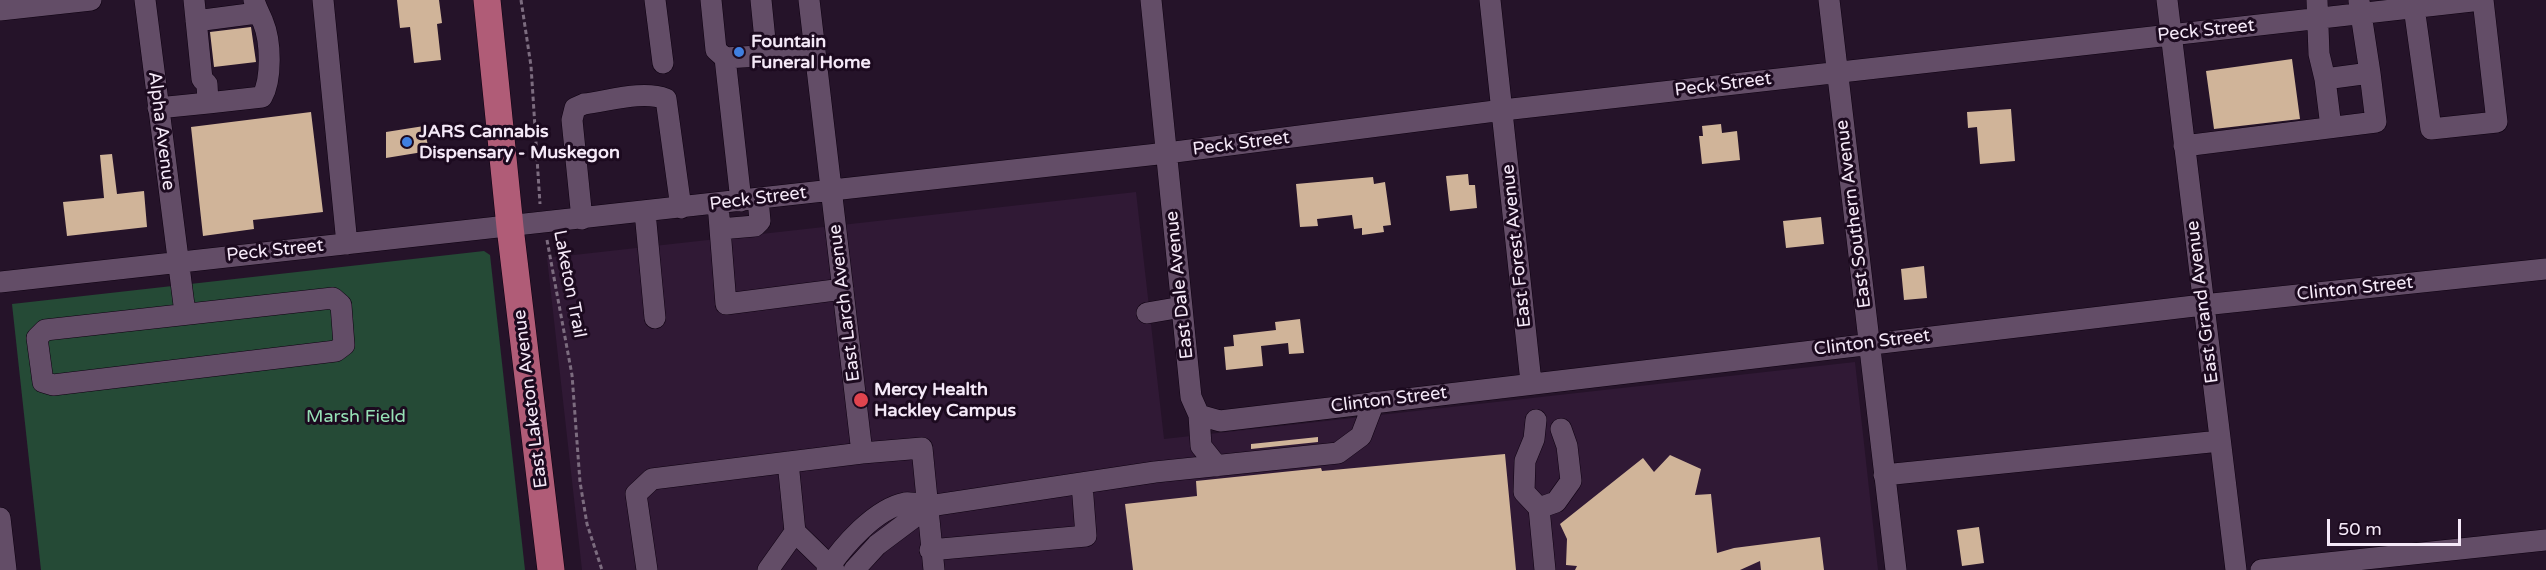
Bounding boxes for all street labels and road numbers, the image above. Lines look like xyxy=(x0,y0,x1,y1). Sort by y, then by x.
street label: Peck Street xyxy=(2156,15,2256,47)
street label: Peck Street xyxy=(1673,68,1773,102)
street label: Alpha Avenue xyxy=(143,70,179,192)
street label: East Southern Avenue xyxy=(1832,119,1876,309)
street label: Peck Street xyxy=(1191,127,1291,161)
street label: East Forest Avenue xyxy=(1498,163,1536,329)
street label: Peck Street xyxy=(708,182,808,216)
street label: East Dale Avenue xyxy=(1161,210,1199,360)
street label: East Grand Avenue xyxy=(2182,219,2224,385)
street label: East Larch Avenue xyxy=(825,223,865,383)
street label: Laketon Trail xyxy=(548,228,590,340)
street label: Peck Street xyxy=(225,235,325,267)
street label: Clinton Street xyxy=(2296,272,2414,306)
street label: East Laketon Avenue xyxy=(509,309,553,489)
street label: Clinton Street xyxy=(1813,325,1931,361)
street label: Clinton Street xyxy=(1330,382,1448,418)

